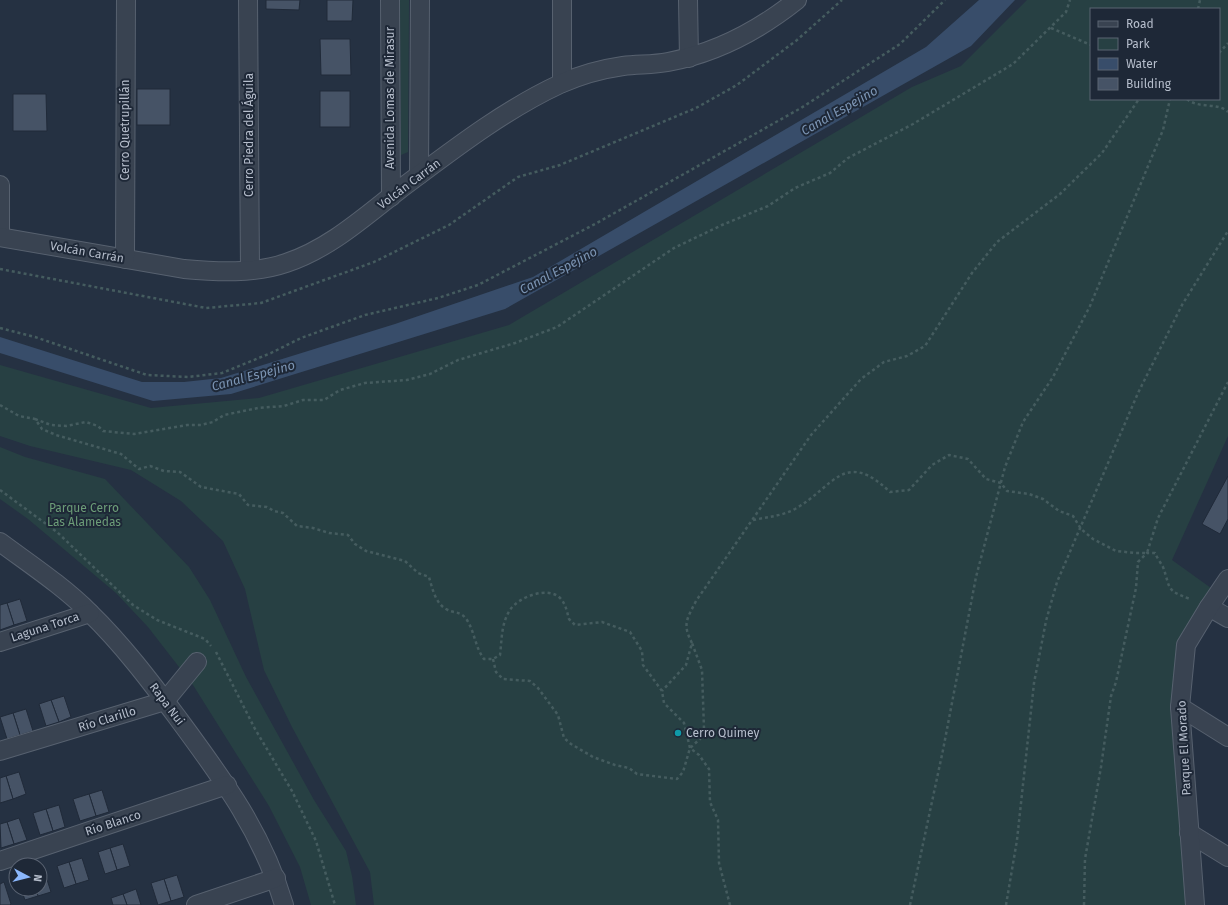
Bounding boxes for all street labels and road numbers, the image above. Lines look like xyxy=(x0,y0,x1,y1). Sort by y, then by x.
street label: Avenida Lomas de Mirasur xyxy=(383,27,397,169)
street label: Cerro Piedra del Águila xyxy=(241,73,256,197)
street label: Cerro Quetrupillán xyxy=(118,80,132,180)
street label: Volcán Carrán xyxy=(375,156,443,212)
street label: Volcán Carrán xyxy=(49,239,125,265)
street label: Laguna Torca xyxy=(9,609,81,645)
street label: Rapa Nui xyxy=(147,680,187,728)
street label: Parque El Morado xyxy=(1175,700,1193,796)
street label: Río Clarillo xyxy=(77,704,137,734)
street label: Río Blanco xyxy=(83,807,143,839)

